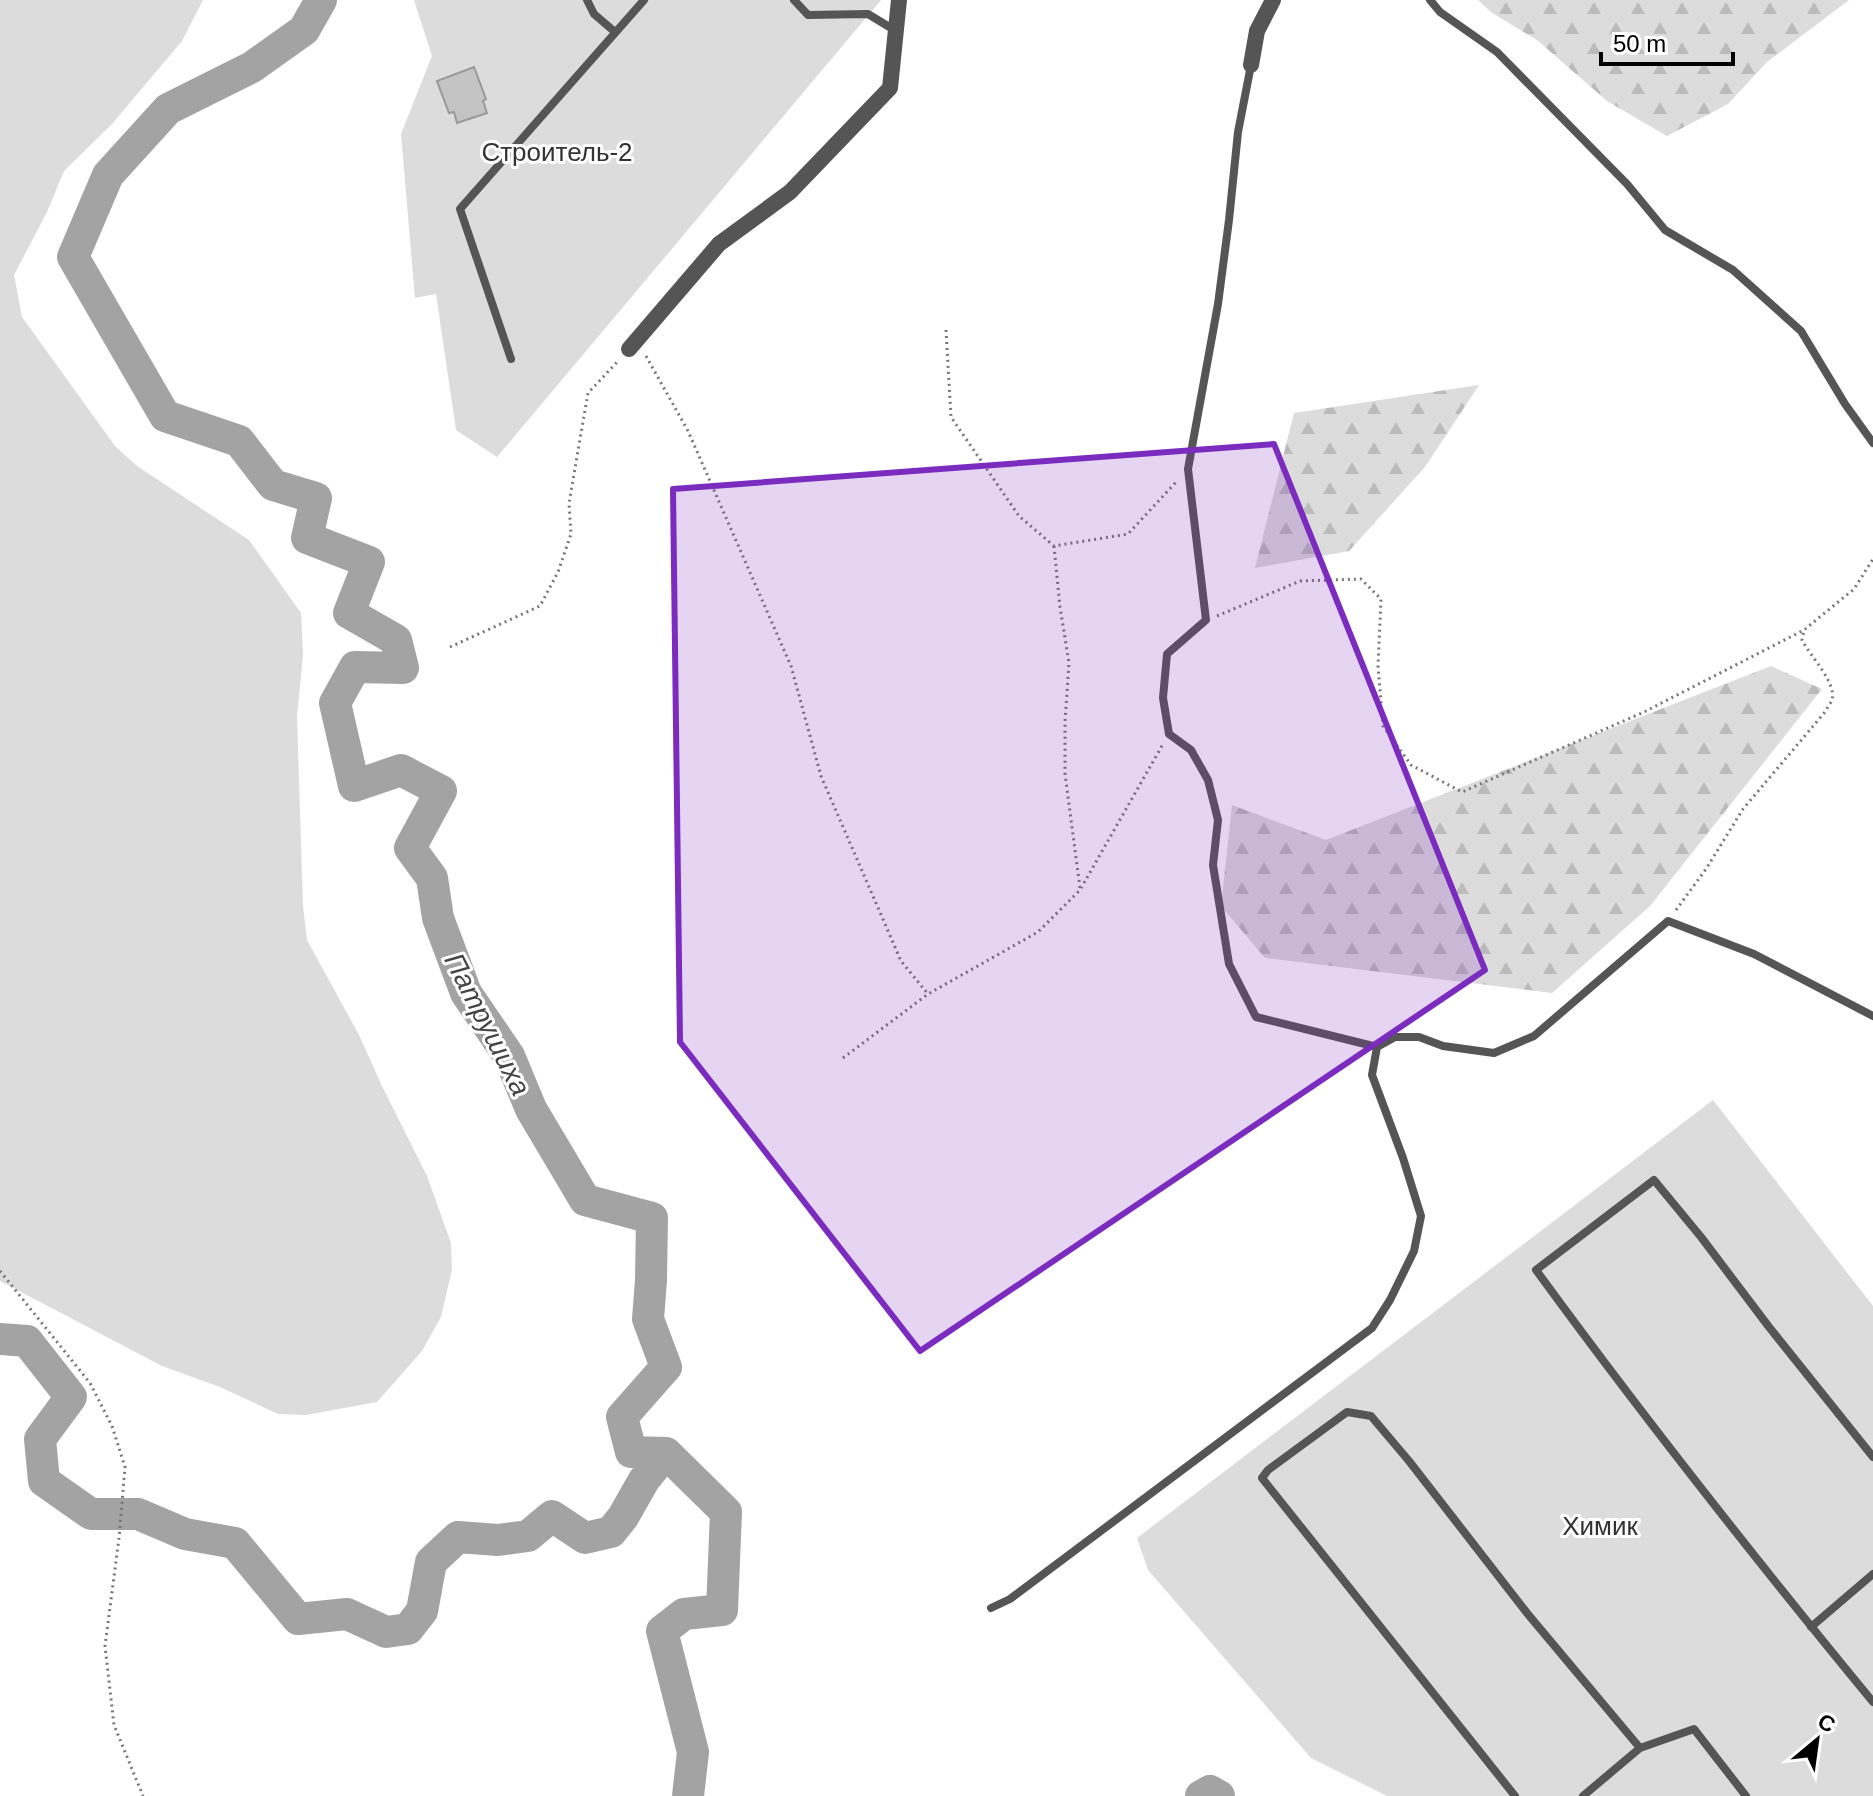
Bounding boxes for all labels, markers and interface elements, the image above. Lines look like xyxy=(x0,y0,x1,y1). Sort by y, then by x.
scale bar xyxy=(1601,16,1733,66)
text: 50 m xyxy=(1613,30,1666,57)
park label: Строитель-2 xyxy=(481,137,633,167)
water label: Патрушиха xyxy=(438,948,537,1101)
park label: Химик xyxy=(1562,1511,1638,1541)
north arrow xyxy=(1777,1700,1857,1780)
text: С xyxy=(1813,1708,1840,1738)

